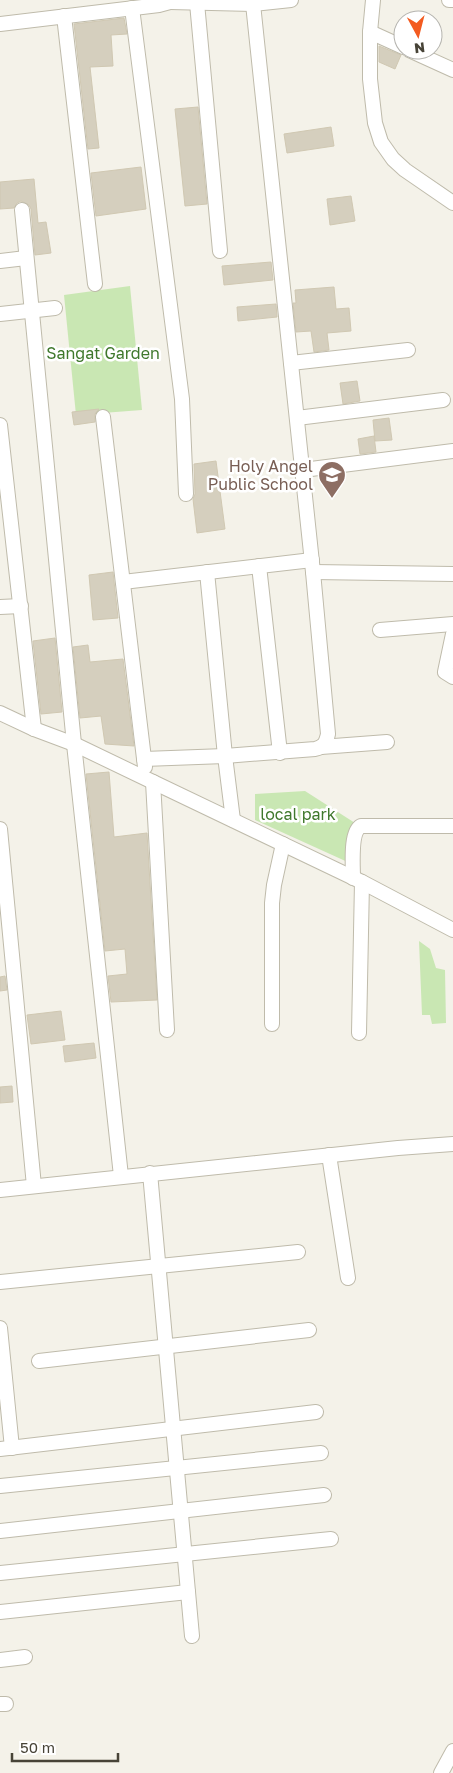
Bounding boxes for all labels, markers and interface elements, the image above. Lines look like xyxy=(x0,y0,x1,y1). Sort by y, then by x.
north arrow xyxy=(393,10,443,60)
text: N xyxy=(413,39,426,57)
park label: Sangat Garden xyxy=(46,343,160,363)
place label: Holy Angel Public School xyxy=(208,456,313,494)
school or university icon: Holy Angel Public School xyxy=(317,460,347,499)
park label: local park xyxy=(260,804,336,824)
scale bar xyxy=(12,1730,119,1762)
text: 50 m xyxy=(20,1738,55,1756)

